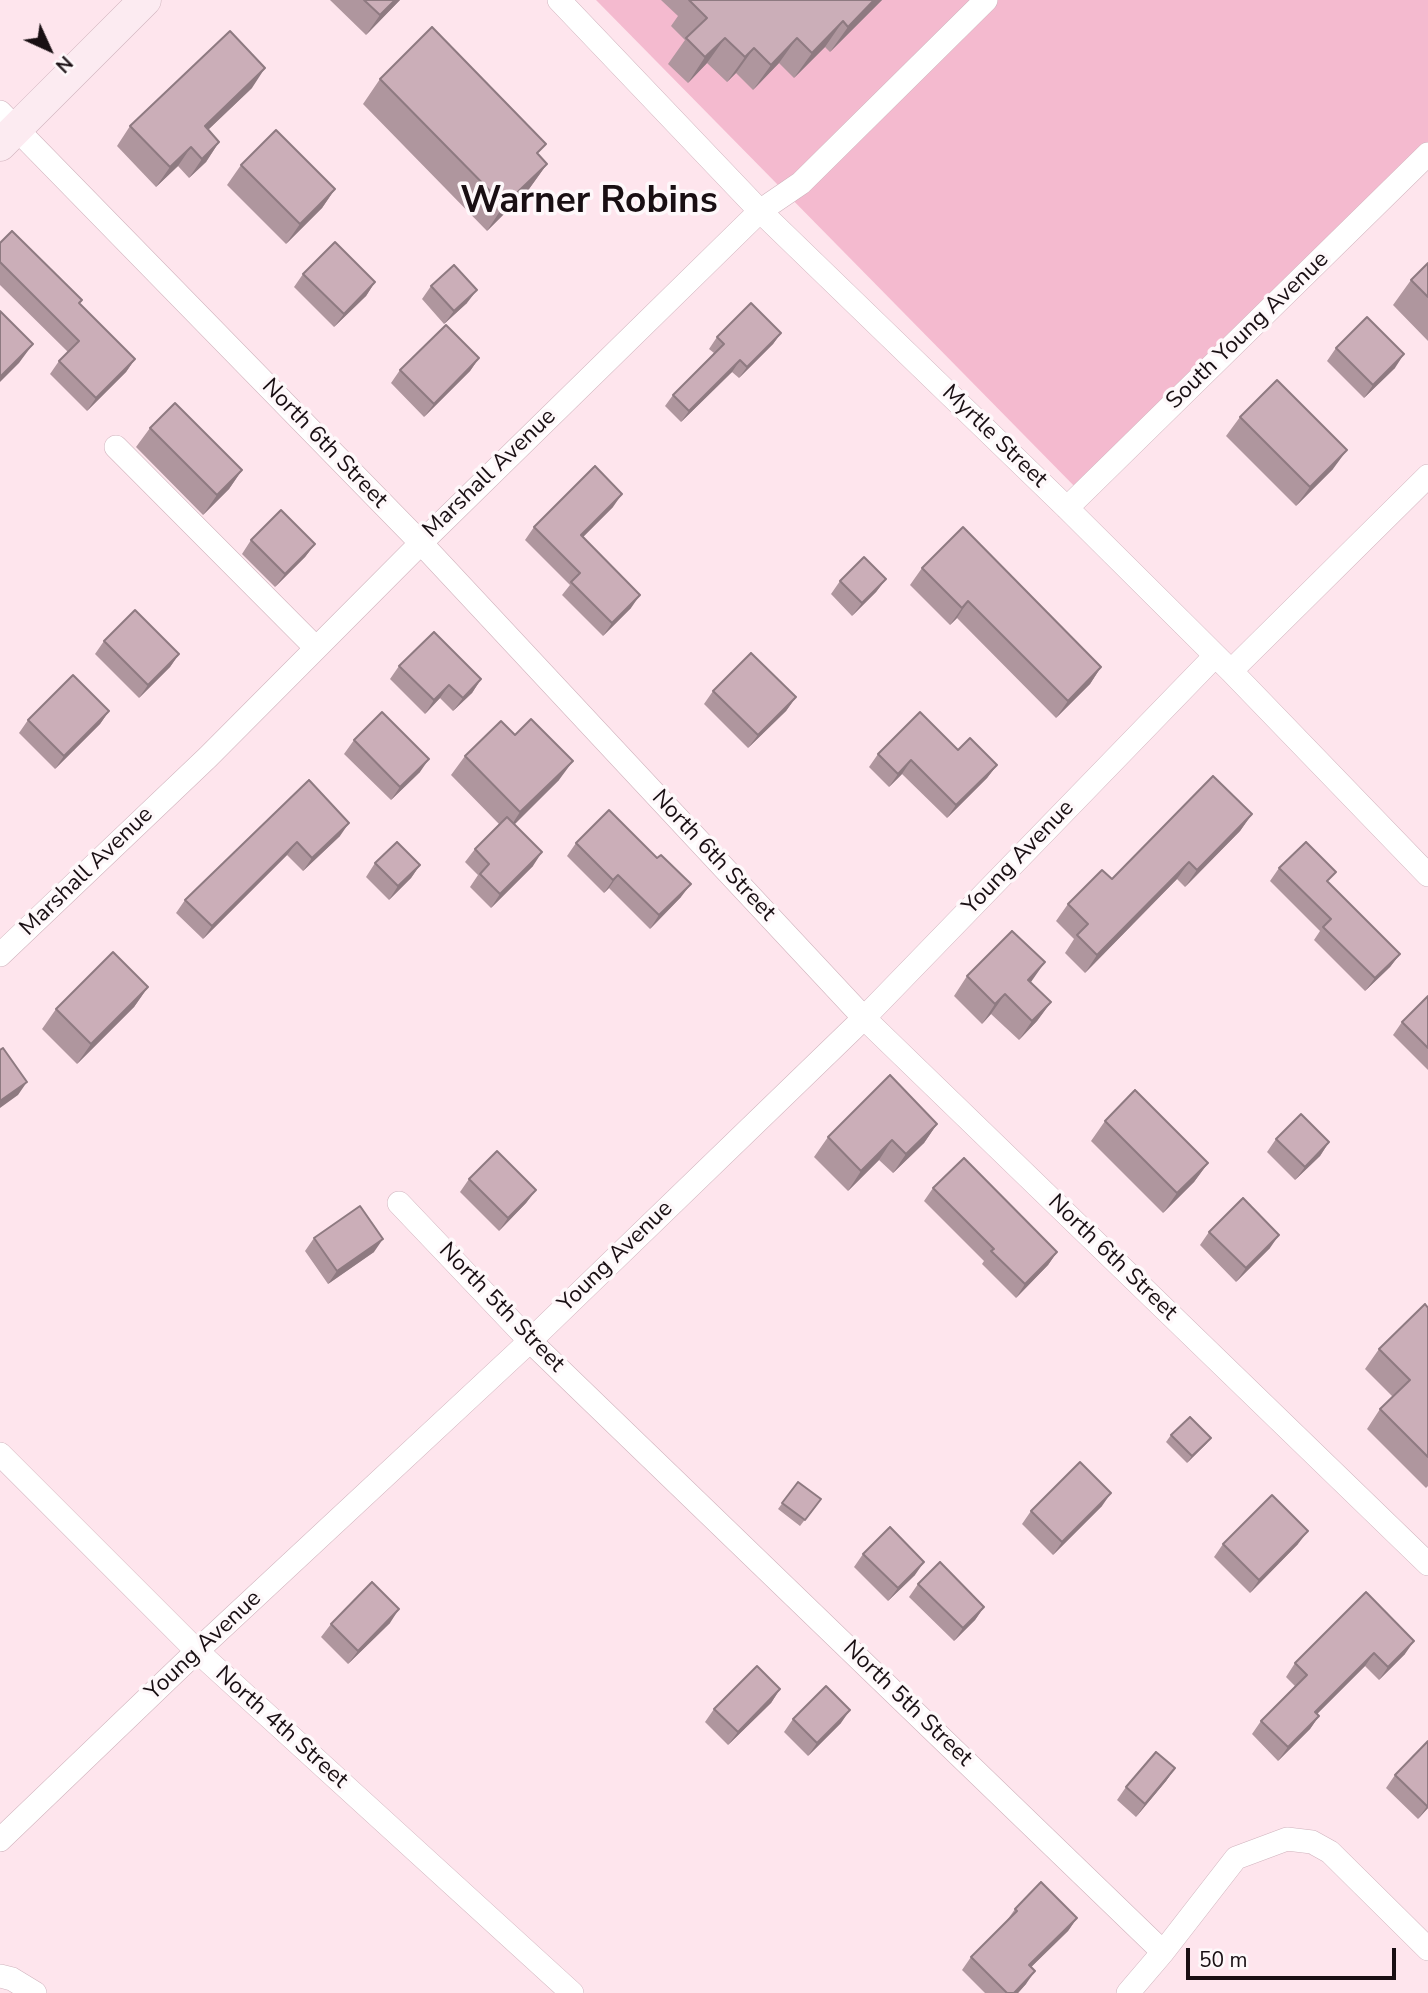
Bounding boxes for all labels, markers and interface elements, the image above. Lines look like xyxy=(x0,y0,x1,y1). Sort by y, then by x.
north arrow xyxy=(14,14,84,84)
text: N xyxy=(50,50,78,78)
district label: Warner Robins xyxy=(460,181,718,225)
street label: South Young Avenue xyxy=(1161,246,1335,416)
street label: North 6th Street xyxy=(255,374,393,514)
street label: Myrtle Street xyxy=(936,380,1052,494)
street label: Marshall Avenue xyxy=(418,404,562,544)
street label: North 6th Street xyxy=(645,785,781,927)
street label: Young Avenue xyxy=(958,795,1080,921)
street label: Marshall Avenue xyxy=(15,802,159,942)
street label: North 6th Street xyxy=(1042,1189,1182,1327)
street label: Young Avenue xyxy=(553,1196,679,1318)
street label: North 5th Street xyxy=(432,1238,570,1378)
street label: Young Avenue xyxy=(140,1585,268,1707)
street label: North 5th Street xyxy=(837,1635,977,1773)
street label: North 4th Street xyxy=(209,1661,353,1795)
scale bar xyxy=(1190,1934,1400,1978)
text: 50 m xyxy=(1199,1946,1248,1974)

